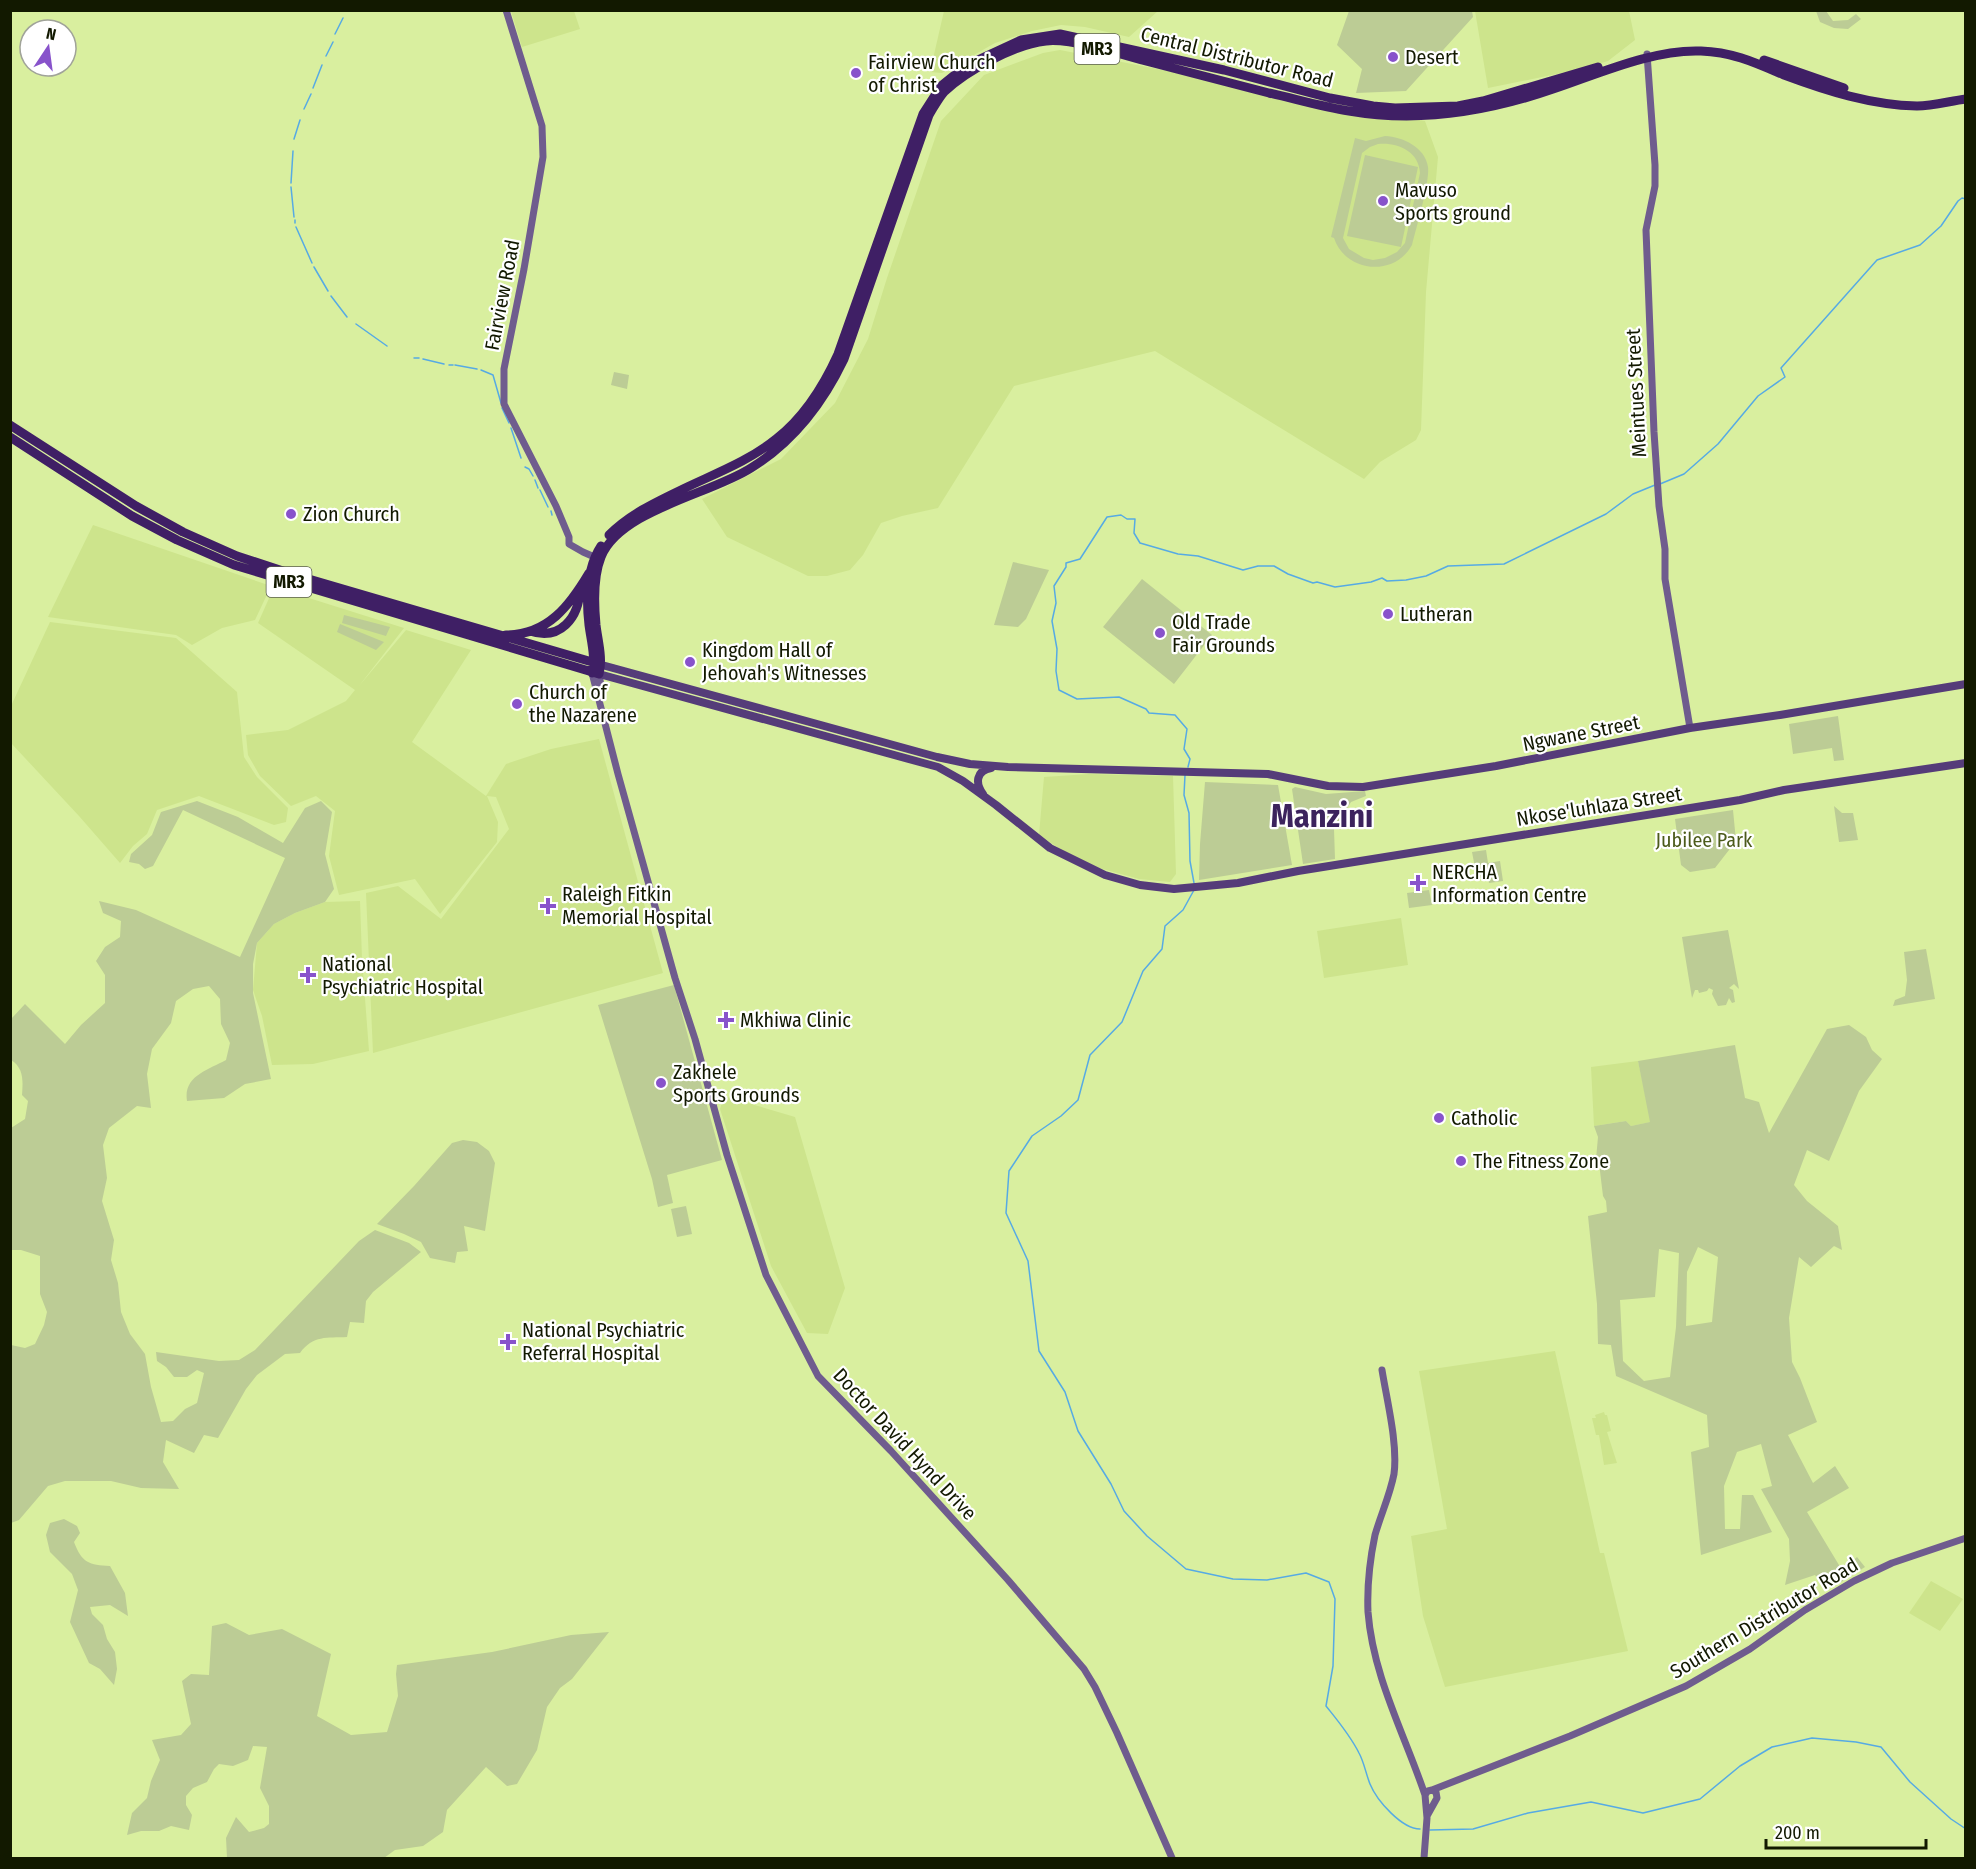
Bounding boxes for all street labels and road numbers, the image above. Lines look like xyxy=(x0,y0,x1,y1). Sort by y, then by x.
street label: Central Distributor Road xyxy=(1138,21,1336,93)
road number: MR3 xyxy=(1074,34,1120,64)
street label: Fairview Road xyxy=(479,238,525,352)
street label: Meintues Street xyxy=(1621,328,1651,458)
road number: MR3 xyxy=(266,567,312,597)
street label: Ngwane Street xyxy=(1521,710,1642,756)
street label: Nkose'luhlaza Street xyxy=(1515,781,1684,831)
street label: Doctor David Hynd Drive xyxy=(828,1363,982,1525)
street label: Southern Distributor Road xyxy=(1666,1552,1862,1684)

